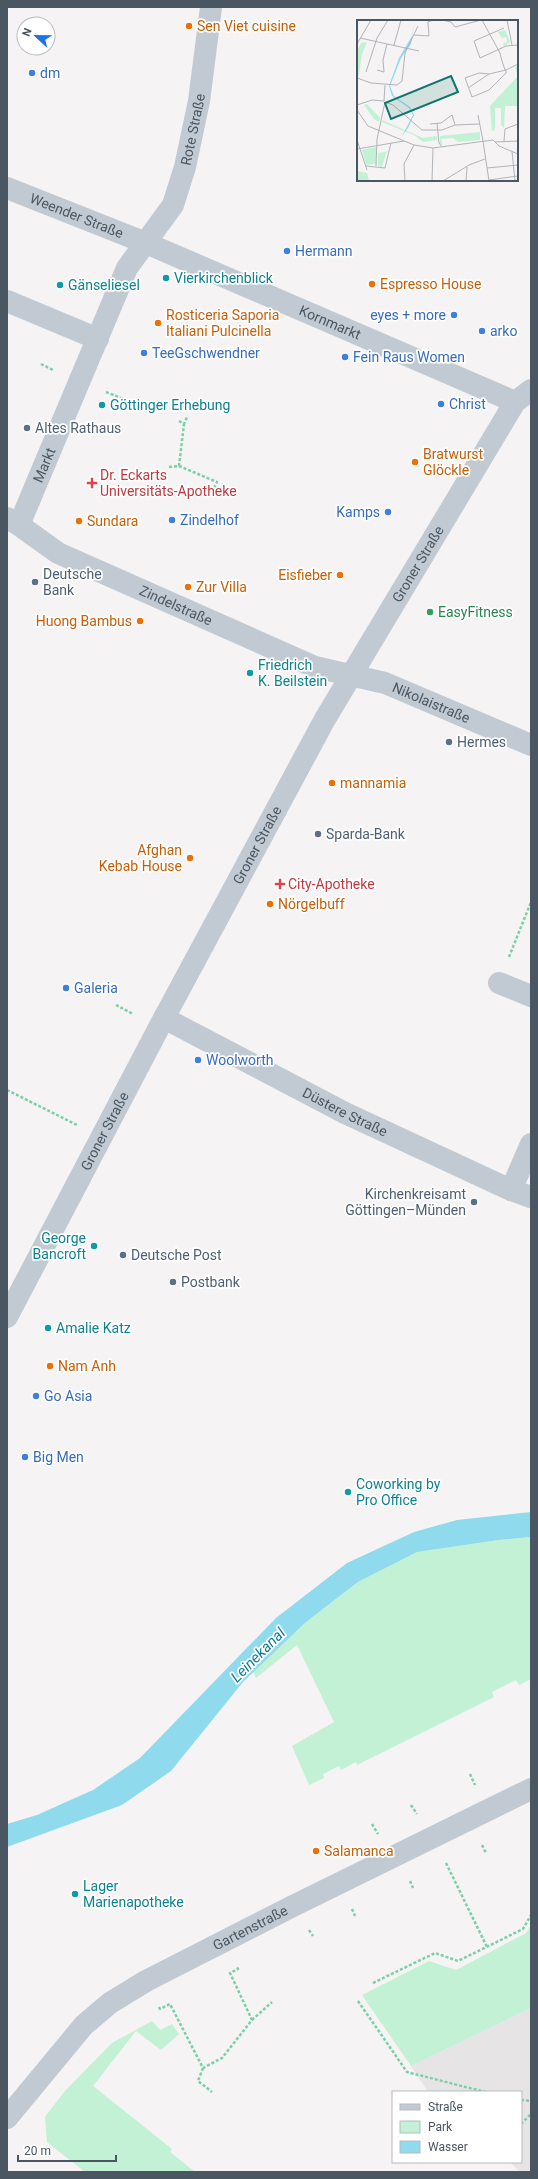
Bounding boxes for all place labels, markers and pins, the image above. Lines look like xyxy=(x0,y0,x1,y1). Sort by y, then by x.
place label: Sen Viet cuisine xyxy=(197,18,296,34)
marker: Sen Viet cuisine xyxy=(184,21,194,31)
place label: dm xyxy=(40,65,60,81)
marker: dm xyxy=(27,68,37,78)
place label: Hermann xyxy=(295,243,353,259)
marker: Hermann xyxy=(282,246,292,256)
place label: Vierkirchenblick xyxy=(174,270,274,286)
marker: Vierkirchenblick xyxy=(161,273,171,283)
place label: Espresso House xyxy=(380,276,481,292)
place label: Gänseliesel xyxy=(68,277,140,293)
marker: Espresso House xyxy=(367,279,377,289)
marker: Gänseliesel xyxy=(55,280,65,290)
place label: Rosticeria Saporia Italiani Pulcinella xyxy=(166,307,279,339)
place label: eyes + more xyxy=(370,307,446,323)
marker: eyes + more xyxy=(449,310,459,320)
marker: Rosticeria Saporia Italiani Pulcinella xyxy=(153,318,163,328)
place label: arko xyxy=(490,323,517,339)
marker: arko xyxy=(477,326,487,336)
place label: TeeGschwendner xyxy=(152,345,260,361)
marker: TeeGschwendner xyxy=(139,348,149,358)
place label: Fein Raus Women xyxy=(353,349,465,365)
marker: Fein Raus Women xyxy=(340,352,350,362)
place label: Christ xyxy=(449,396,486,412)
place label: Göttinger Erhebung xyxy=(110,397,230,413)
marker: Christ xyxy=(436,399,446,409)
marker: Göttinger Erhebung xyxy=(97,400,107,410)
place label: Altes Rathaus xyxy=(35,420,121,436)
marker: Altes Rathaus xyxy=(22,423,32,433)
place label: Bratwurst Glöckle xyxy=(423,446,484,478)
marker: Bratwurst Glöckle xyxy=(410,457,420,467)
place label: Dr. Eckarts Universitäts-Apotheke xyxy=(100,467,237,499)
marker: Dr. Eckarts Universitäts-Apotheke xyxy=(87,478,97,488)
place label: Kamps xyxy=(336,504,380,520)
marker: Kamps xyxy=(383,507,393,517)
place label: Zindelhof xyxy=(180,512,239,528)
place label: Sundara xyxy=(87,513,138,529)
marker: Zindelhof xyxy=(167,515,177,525)
marker: Sundara xyxy=(74,516,84,526)
place label: Deutsche Bank xyxy=(43,566,102,598)
place label: Eisfieber xyxy=(278,567,332,583)
marker: Eisfieber xyxy=(335,570,345,580)
marker: Deutsche Bank xyxy=(30,577,40,587)
place label: Zur Villa xyxy=(196,579,247,595)
marker: Zur Villa xyxy=(183,582,193,592)
place label: EasyFitness xyxy=(438,604,513,620)
marker: EasyFitness xyxy=(425,607,435,617)
place label: Huong Bambus xyxy=(36,613,132,629)
marker: Huong Bambus xyxy=(135,616,145,626)
place label: Friedrich K. Beilstein xyxy=(258,657,327,689)
marker: Friedrich K. Beilstein xyxy=(245,668,255,678)
place label: Hermes xyxy=(457,734,506,750)
marker: Hermes xyxy=(444,737,454,747)
place label: mannamia xyxy=(340,775,406,791)
marker: mannamia xyxy=(327,778,337,788)
place label: Sparda-Bank xyxy=(326,826,406,842)
marker: Sparda-Bank xyxy=(313,829,323,839)
place label: Afghan Kebab House xyxy=(99,842,182,874)
marker: Afghan Kebab House xyxy=(185,853,195,863)
place label: City-Apotheke xyxy=(288,876,375,892)
marker: City-Apotheke xyxy=(275,879,285,889)
place label: Nörgelbuff xyxy=(278,896,345,912)
marker: Nörgelbuff xyxy=(265,899,275,909)
place label: Galeria xyxy=(74,980,118,996)
marker: Galeria xyxy=(61,983,71,993)
place label: Woolworth xyxy=(206,1052,273,1068)
marker: Woolworth xyxy=(193,1055,203,1065)
place label: Kirchenkreisamt Göttingen–Münden xyxy=(345,1186,466,1218)
marker: Kirchenkreisamt Göttingen–Münden xyxy=(469,1197,479,1207)
place label: George Bancroft xyxy=(33,1230,86,1262)
marker: George Bancroft xyxy=(89,1241,99,1251)
place label: Deutsche Post xyxy=(131,1247,222,1263)
marker: Deutsche Post xyxy=(118,1250,128,1260)
place label: Postbank xyxy=(181,1274,241,1290)
marker: Postbank xyxy=(168,1277,178,1287)
place label: Amalie Katz xyxy=(56,1320,131,1336)
marker: Amalie Katz xyxy=(43,1323,53,1333)
place label: Nam Anh xyxy=(58,1358,116,1374)
marker: Nam Anh xyxy=(45,1361,55,1371)
place label: Go Asia xyxy=(44,1388,92,1404)
marker: Go Asia xyxy=(31,1391,41,1401)
place label: Big Men xyxy=(33,1449,84,1465)
marker: Big Men xyxy=(20,1452,30,1462)
place label: Coworking by Pro Office xyxy=(356,1476,441,1508)
marker: Coworking by Pro Office xyxy=(343,1487,353,1497)
place label: Salamanca xyxy=(324,1843,394,1859)
marker: Salamanca xyxy=(311,1846,321,1856)
place label: Lager Marienapotheke xyxy=(83,1878,184,1910)
marker: Lager Marienapotheke xyxy=(70,1889,80,1899)

